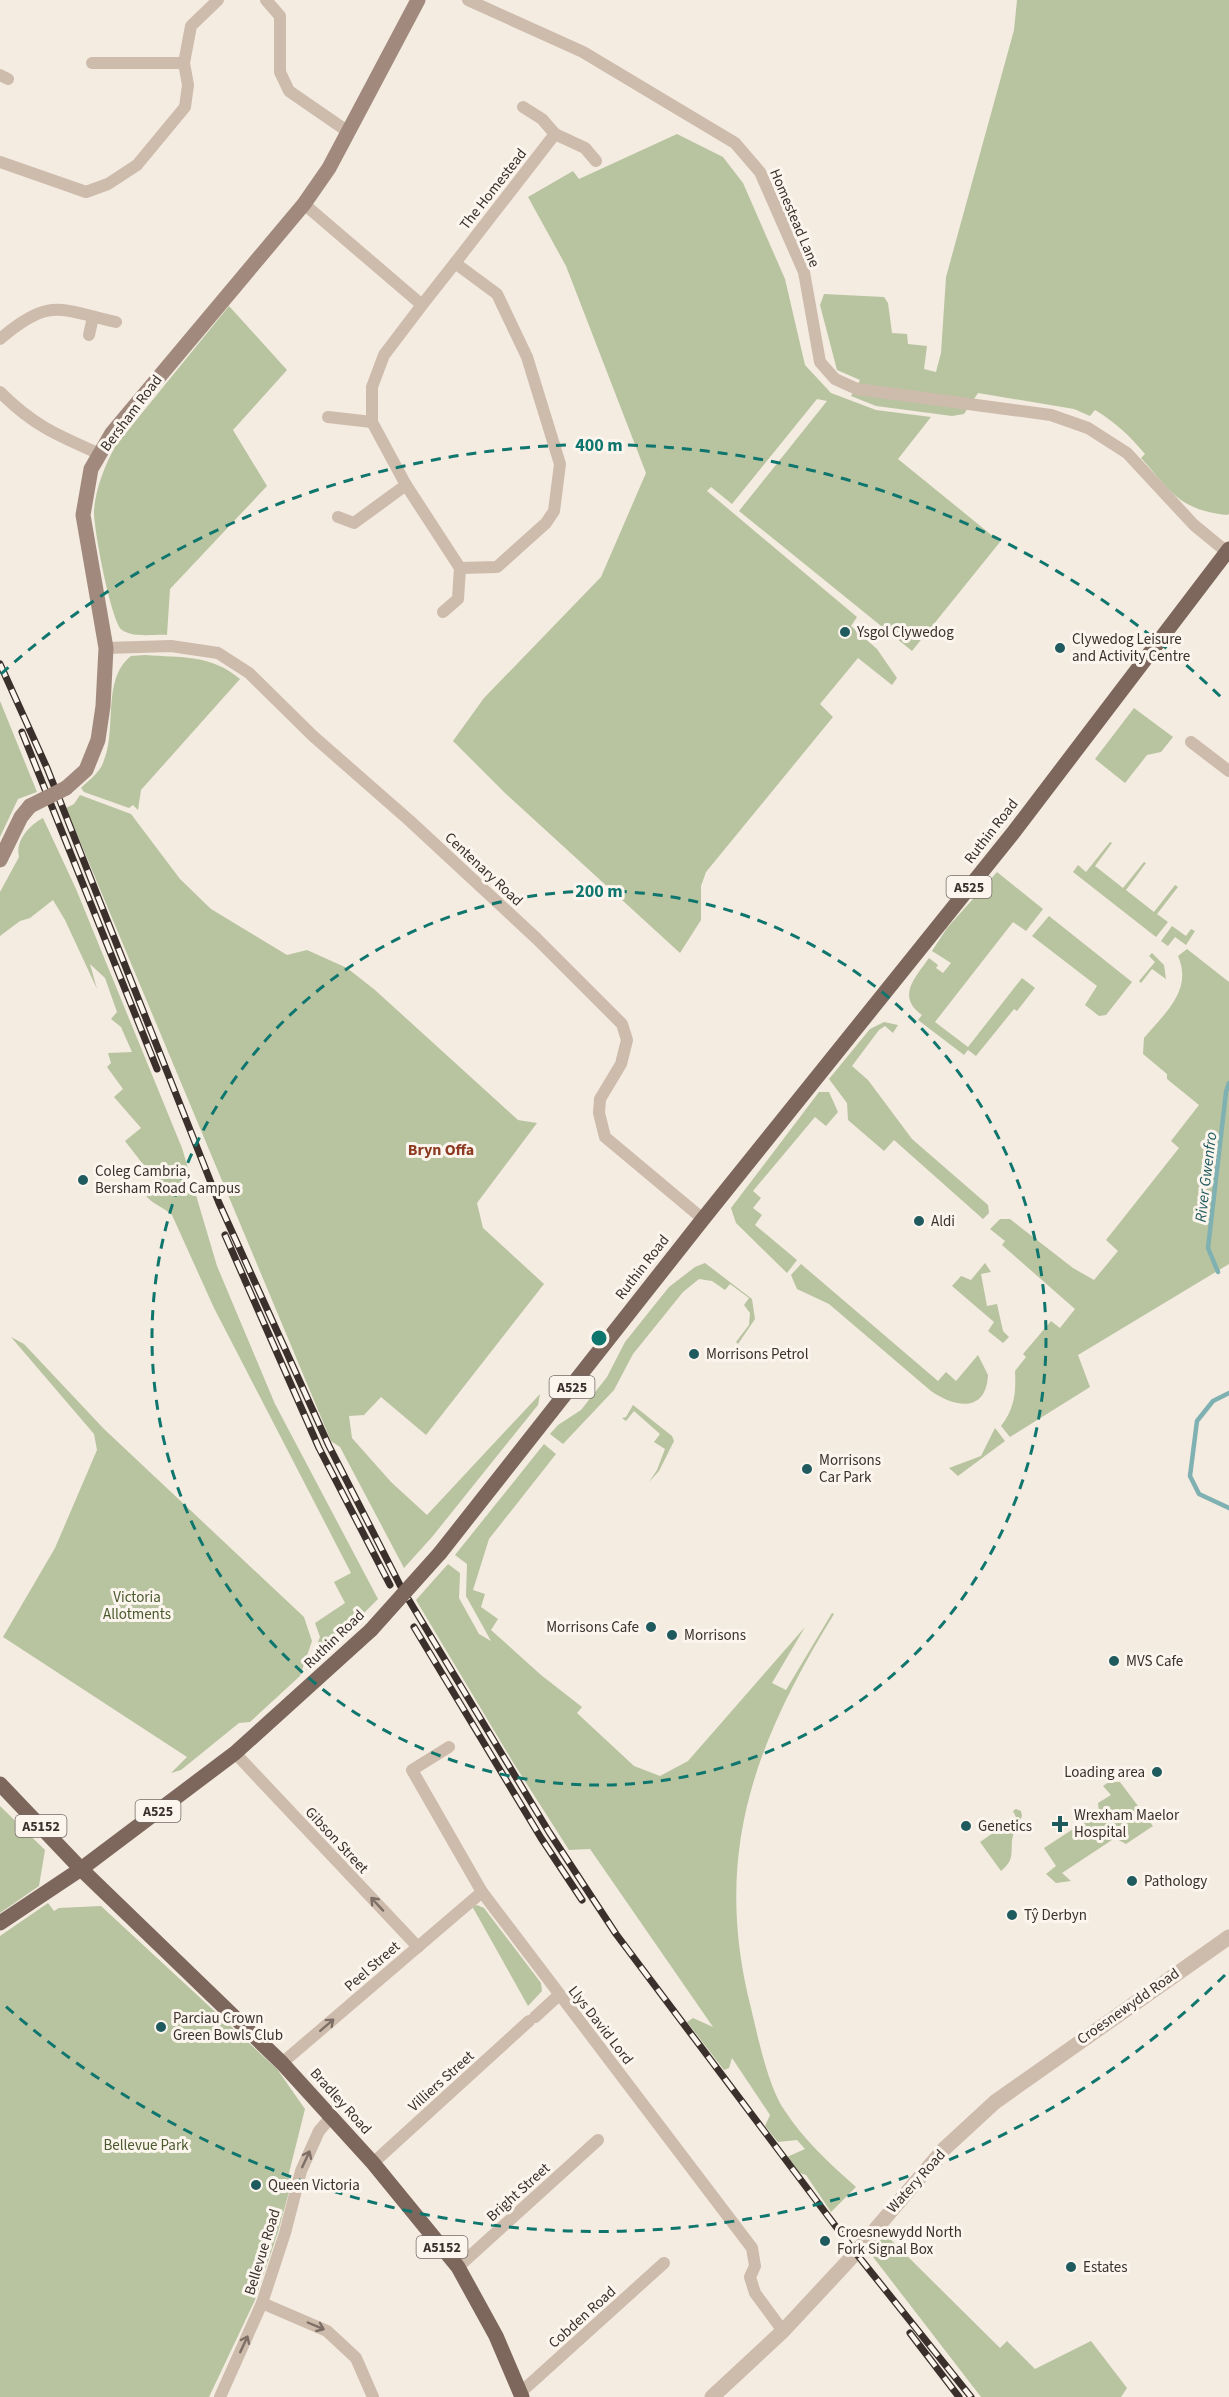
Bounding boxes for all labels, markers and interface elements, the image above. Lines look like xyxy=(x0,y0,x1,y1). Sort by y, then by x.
street label: The Homestead xyxy=(455,144,532,235)
street label: Homestead Lane xyxy=(764,166,825,271)
street label: Bersham Road xyxy=(96,371,167,456)
text: 400 m xyxy=(575,433,623,458)
place label: Ysgol Clywedog xyxy=(856,622,954,643)
marker: Ysgol Clywedog xyxy=(838,625,852,639)
place label: Clywedog Leisure and Activity Centre xyxy=(1072,629,1190,667)
marker: Clywedog Leisure and Activity Centre xyxy=(1053,641,1067,655)
street label: Ruthin Road xyxy=(959,794,1023,868)
street label: Centenary Road xyxy=(440,828,527,911)
road number: A525 xyxy=(946,876,992,898)
text: 200 m xyxy=(575,879,623,904)
water label: River Gwenfro xyxy=(1190,1131,1222,1224)
district label: Bryn Offa xyxy=(408,1139,474,1161)
place label: Coleg Cambria, Bersham Road Campus xyxy=(95,1161,240,1199)
marker: Coleg Cambria, Bersham Road Campus xyxy=(76,1173,90,1187)
place label: Aldi xyxy=(931,1211,955,1232)
marker: Aldi xyxy=(912,1214,926,1228)
street label: Ruthin Road xyxy=(610,1230,674,1304)
centre of rings xyxy=(589,1328,609,1348)
place label: Morrisons Petrol xyxy=(706,1344,809,1365)
marker: Morrisons Petrol xyxy=(687,1347,701,1361)
road number: A525 xyxy=(550,1376,594,1398)
place label: Morrisons Car Park xyxy=(819,1450,881,1488)
marker: Morrisons Car Park xyxy=(800,1462,814,1476)
park label: Victoria Allotments xyxy=(103,1587,171,1625)
street label: Ruthin Road xyxy=(299,1605,369,1674)
place label: Morrisons Cafe xyxy=(546,1617,639,1638)
marker: Morrisons Cafe xyxy=(644,1620,658,1634)
place label: Morrisons xyxy=(684,1625,746,1646)
marker: Morrisons xyxy=(665,1628,679,1642)
place label: MVS Cafe xyxy=(1126,1651,1183,1672)
marker: MVS Cafe xyxy=(1107,1654,1121,1668)
place label: Loading area xyxy=(1064,1762,1145,1783)
marker: Loading area xyxy=(1150,1765,1164,1779)
road number: A525 xyxy=(136,1800,180,1822)
street label: Gibson Street xyxy=(300,1802,373,1878)
place label: Wrexham Maelor Hospital xyxy=(1074,1805,1180,1843)
road number: A5152 xyxy=(15,1815,66,1837)
marker: Wrexham Maelor Hospital xyxy=(1051,1815,1069,1833)
place label: Genetics xyxy=(978,1816,1032,1837)
marker: Genetics xyxy=(959,1819,973,1833)
place label: Pathology xyxy=(1144,1871,1207,1892)
marker: Pathology xyxy=(1125,1874,1139,1888)
one-way arrow xyxy=(370,1897,385,1912)
place label: Tŷ Derbyn xyxy=(1024,1905,1087,1926)
marker: Tŷ Derbyn xyxy=(1005,1908,1019,1922)
street label: Peel Street xyxy=(340,1936,405,1996)
street label: Croesnewydd Road xyxy=(1073,1963,1184,2050)
street label: Llys David Lord xyxy=(563,1981,638,2069)
place label: Parciau Crown Green Bowls Club xyxy=(173,2008,283,2046)
one-way arrow xyxy=(319,2018,335,2031)
marker: Parciau Crown Green Bowls Club xyxy=(154,2020,168,2034)
street label: Villiers Street xyxy=(404,2046,479,2117)
street label: Bradley Road xyxy=(305,2063,376,2139)
park label: Bellevue Park xyxy=(103,2135,189,2156)
street label: Watery Road xyxy=(882,2145,951,2218)
one-way arrow xyxy=(301,2151,313,2169)
street label: Bright Street xyxy=(482,2158,555,2227)
place label: Queen Victoria xyxy=(268,2175,360,2196)
marker: Queen Victoria xyxy=(249,2178,263,2192)
street label: Bellevue Road xyxy=(239,2206,286,2298)
place label: Croesnewydd North Fork Signal Box xyxy=(837,2222,962,2260)
marker: Croesnewydd North Fork Signal Box xyxy=(818,2234,832,2248)
road number: A5152 xyxy=(416,2236,468,2258)
place label: Estates xyxy=(1083,2257,1128,2278)
marker: Estates xyxy=(1064,2260,1078,2274)
street label: Cobden Road xyxy=(544,2281,621,2353)
one-way arrow xyxy=(307,2321,325,2333)
one-way arrow xyxy=(239,2335,250,2353)

